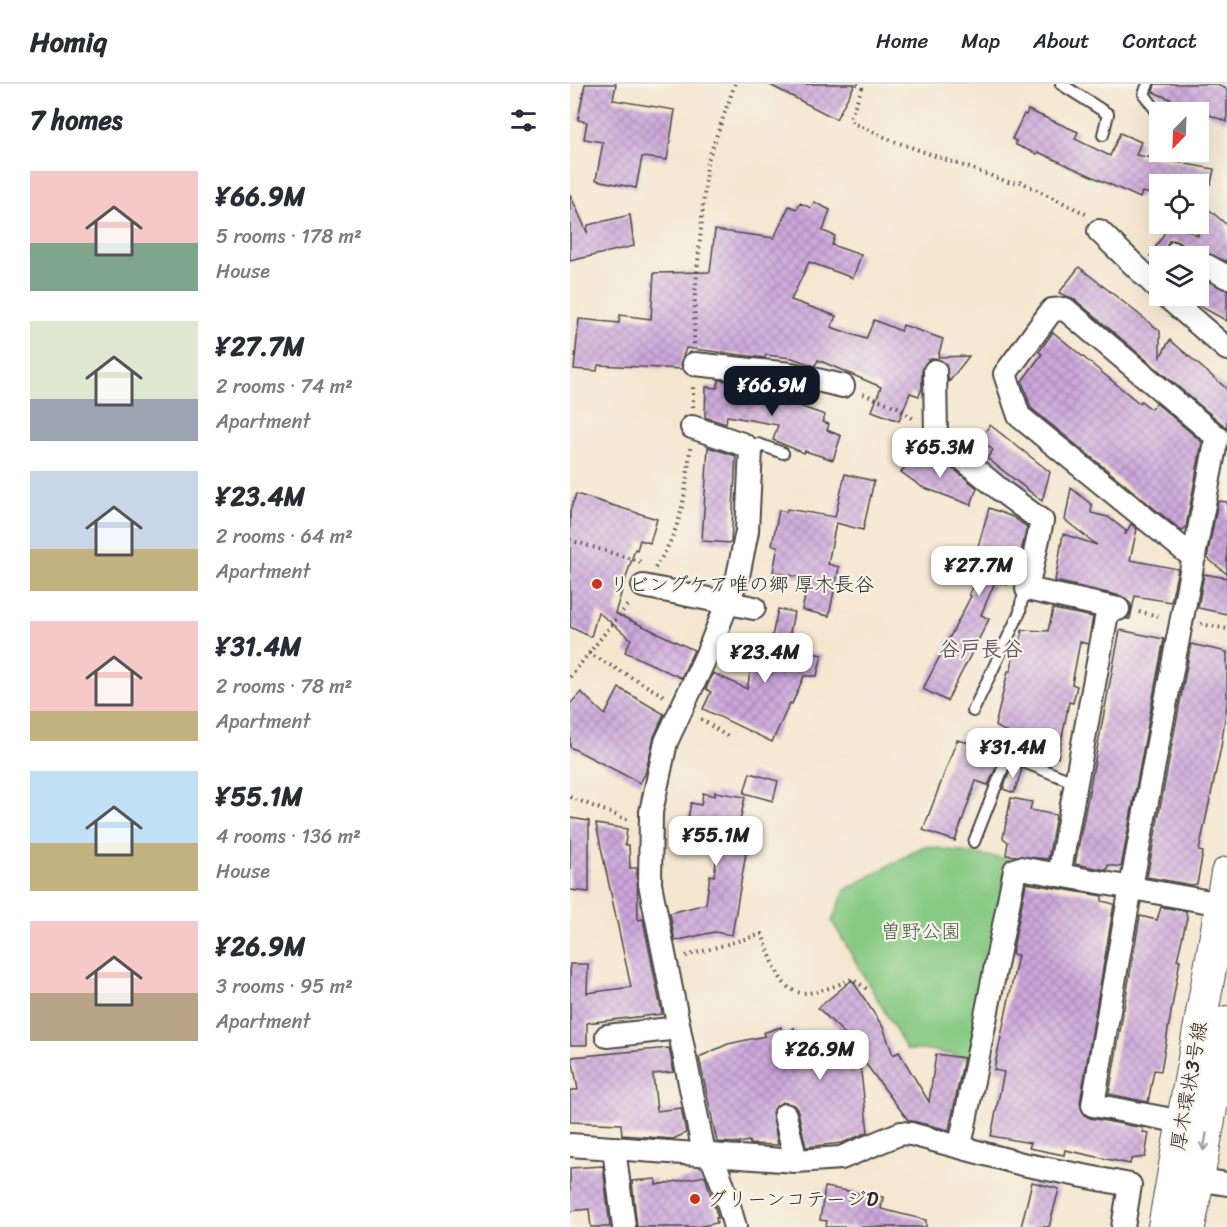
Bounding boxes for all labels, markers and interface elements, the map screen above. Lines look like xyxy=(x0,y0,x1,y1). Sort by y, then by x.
text: Homiq xyxy=(30,17,107,66)
text: Home xyxy=(876,22,928,60)
text: Map xyxy=(961,22,1000,60)
text: About xyxy=(1033,22,1090,60)
text: Contact xyxy=(1123,22,1197,60)
text: 7 homes xyxy=(30,97,122,143)
north arrow xyxy=(1149,102,1209,162)
map controls xyxy=(1149,102,1209,306)
icon: filters xyxy=(507,104,540,137)
text: ¥66.9M xyxy=(216,173,305,219)
button: locate xyxy=(1149,174,1209,234)
icon: home xyxy=(78,195,150,267)
text: 5 rooms · 178 m² xyxy=(216,219,362,254)
button: layers xyxy=(1149,246,1209,306)
text: House xyxy=(216,254,270,289)
text: ¥27.7M xyxy=(216,323,304,369)
icon: home xyxy=(78,345,150,417)
pin: ¥66.9M xyxy=(723,366,821,417)
text: ¥66.9M xyxy=(738,368,806,403)
text: 2 rooms · 74 m² xyxy=(216,369,353,404)
text: Apartment xyxy=(216,404,310,439)
pin: ¥65.3M xyxy=(891,428,989,479)
text: ¥65.3M xyxy=(906,430,974,465)
text: ¥23.4M xyxy=(216,473,305,519)
icon: home xyxy=(78,495,150,567)
text: 2 rooms · 64 m² xyxy=(216,519,353,554)
pin: ¥27.7M xyxy=(930,546,1028,597)
text: ¥27.7M xyxy=(945,548,1013,583)
text: Apartment xyxy=(216,554,310,589)
place label: リビングケア唯の郷 厚木長谷 xyxy=(609,567,874,602)
marker: リビングケア唯の郷 厚木長谷 xyxy=(590,577,604,591)
text: ¥31.4M xyxy=(216,623,301,669)
district label: 谷戸長谷 xyxy=(939,630,1023,668)
pin: ¥23.4M xyxy=(716,633,814,684)
text: ¥23.4M xyxy=(731,635,799,670)
icon: home xyxy=(78,645,150,717)
text: 2 rooms · 78 m² xyxy=(216,669,352,704)
text: Apartment xyxy=(216,704,310,739)
pin: ¥31.4M xyxy=(964,728,1062,779)
text: ¥31.4M xyxy=(980,730,1046,765)
text: ¥55.1M xyxy=(216,773,302,819)
icon: home xyxy=(78,795,150,867)
pin: ¥55.1M xyxy=(667,816,765,867)
text: ¥55.1M xyxy=(683,818,749,853)
text: 4 rooms · 136 m² xyxy=(216,819,361,854)
text: House xyxy=(216,854,270,889)
park label: 曽野公園 xyxy=(881,914,961,949)
text: ¥26.9M xyxy=(216,923,305,969)
icon: home xyxy=(78,945,150,1017)
text: 3 rooms · 95 m² xyxy=(216,969,353,1004)
text: Apartment xyxy=(216,1004,310,1039)
street label: 厚木環状3号線 xyxy=(1160,1018,1218,1154)
pin: ¥26.9M xyxy=(771,1030,869,1081)
text: ¥26.9M xyxy=(786,1032,854,1067)
one-way arrow xyxy=(1199,1131,1210,1151)
place label: グリーンコテージD xyxy=(707,1182,878,1217)
marker: グリーンコテージD xyxy=(688,1192,702,1206)

